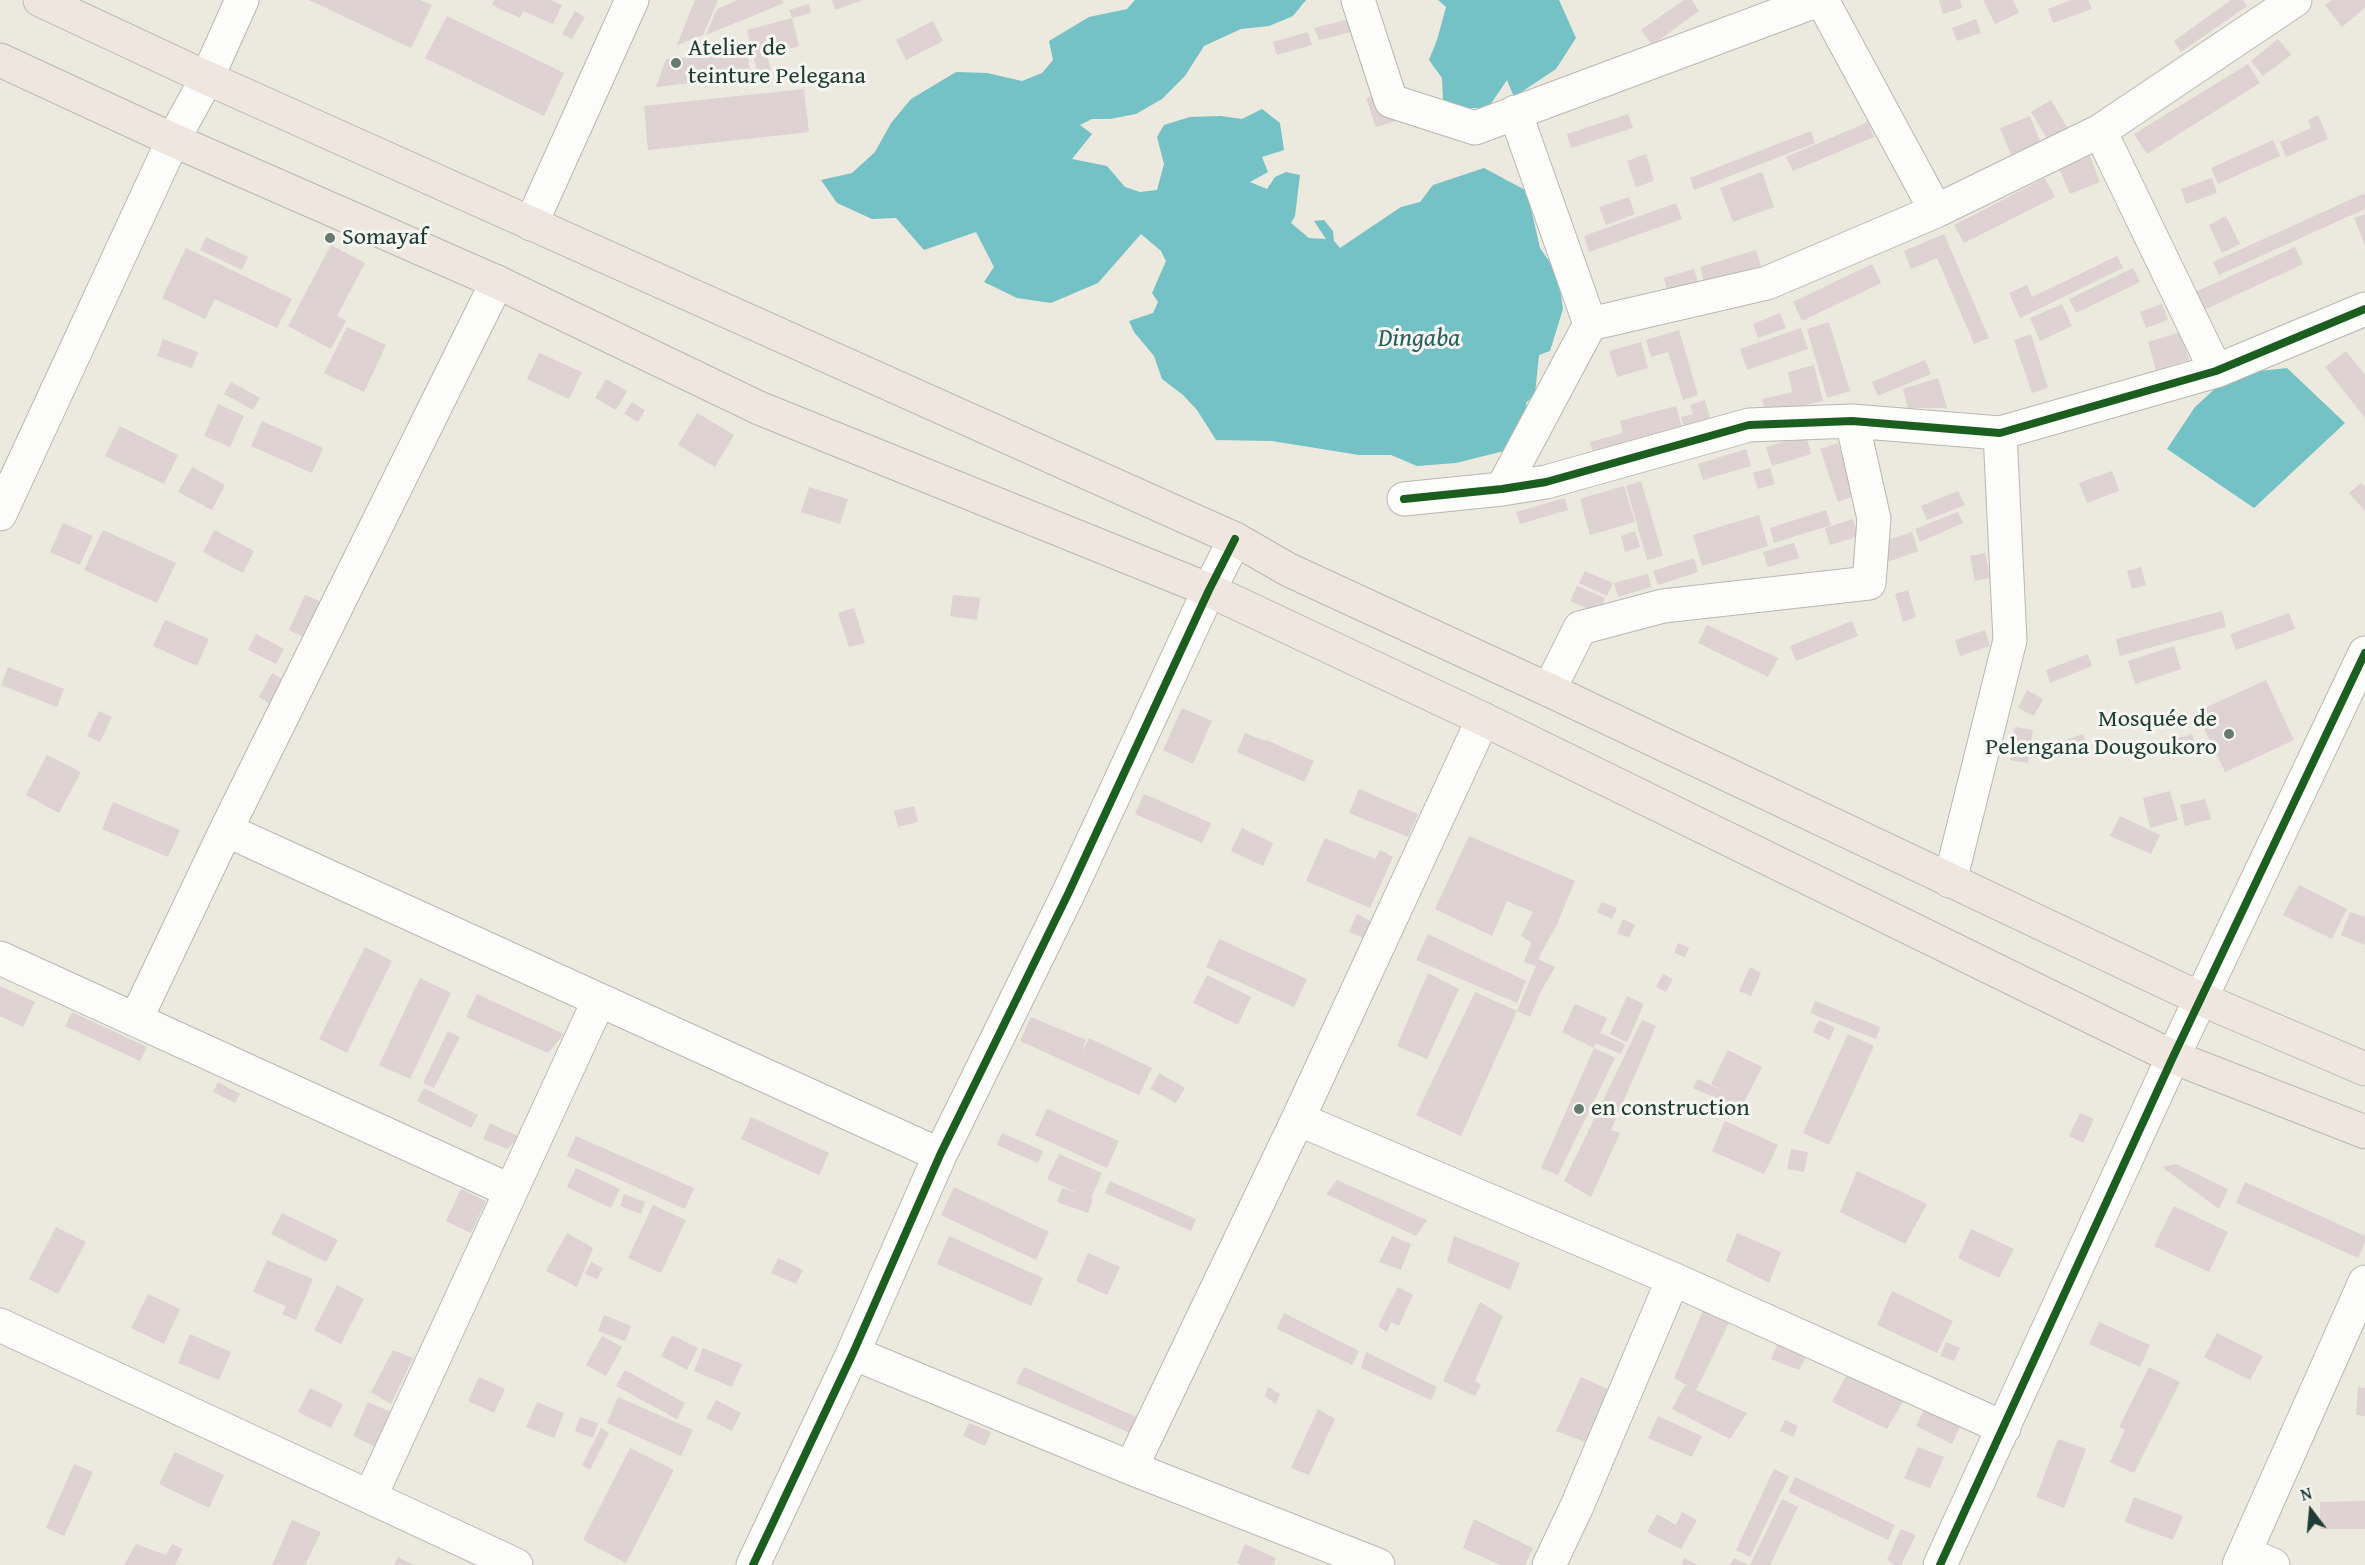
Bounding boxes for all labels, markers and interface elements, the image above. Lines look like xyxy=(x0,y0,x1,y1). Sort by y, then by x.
place label: Atelier de teinture Pelegana xyxy=(688,35,866,91)
marker: Atelier de teinture Pelegana xyxy=(669,56,683,70)
place label: Somayaf xyxy=(342,224,428,252)
marker: Somayaf xyxy=(323,231,337,245)
water label: Dingaba xyxy=(1378,323,1460,355)
place label: Mosquée de Pelengana Dougoukoro xyxy=(1985,706,2217,762)
marker: Mosquée de Pelengana Dougoukoro xyxy=(2222,727,2236,741)
place label: en construction xyxy=(1591,1095,1750,1123)
marker: en construction xyxy=(1572,1102,1586,1116)
north arrow xyxy=(2281,1481,2341,1541)
text: N xyxy=(2298,1481,2314,1507)

